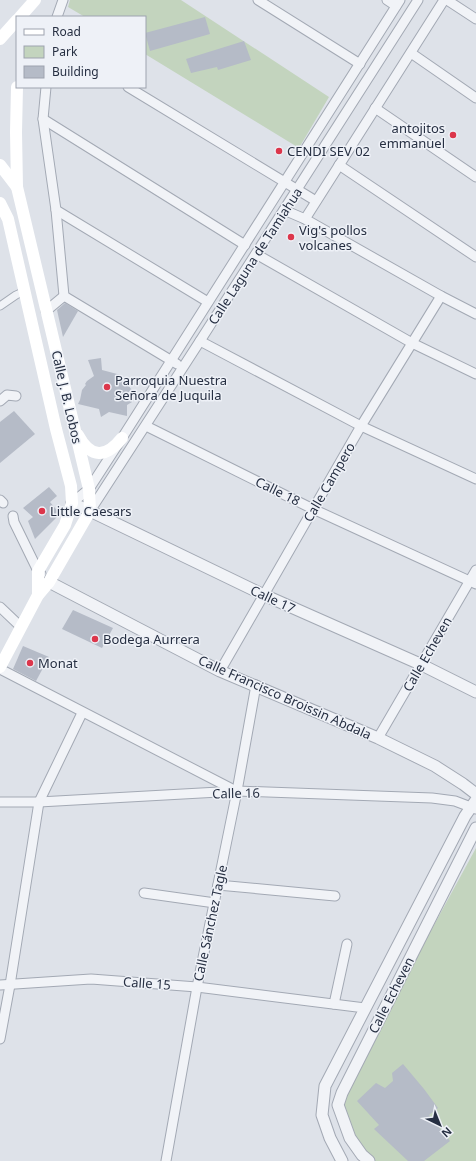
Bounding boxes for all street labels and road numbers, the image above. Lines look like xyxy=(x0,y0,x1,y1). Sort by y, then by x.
street label: Calle Laguna de Tamiahua xyxy=(204,184,306,328)
street label: Calle J. B. Lobos xyxy=(48,349,86,445)
street label: Calle Campero xyxy=(299,439,359,525)
street label: Calle 18 xyxy=(253,472,303,510)
street label: Calle 17 xyxy=(248,581,298,617)
street label: Calle Echeven xyxy=(398,613,456,695)
street label: Calle Francisco Broissin Abdala xyxy=(196,651,374,743)
street label: Calle 16 xyxy=(212,784,260,802)
street label: Calle Sánchez Tagle xyxy=(189,863,231,983)
street label: Calle Echeven xyxy=(364,954,418,1036)
street label: Calle 15 xyxy=(123,972,171,994)

